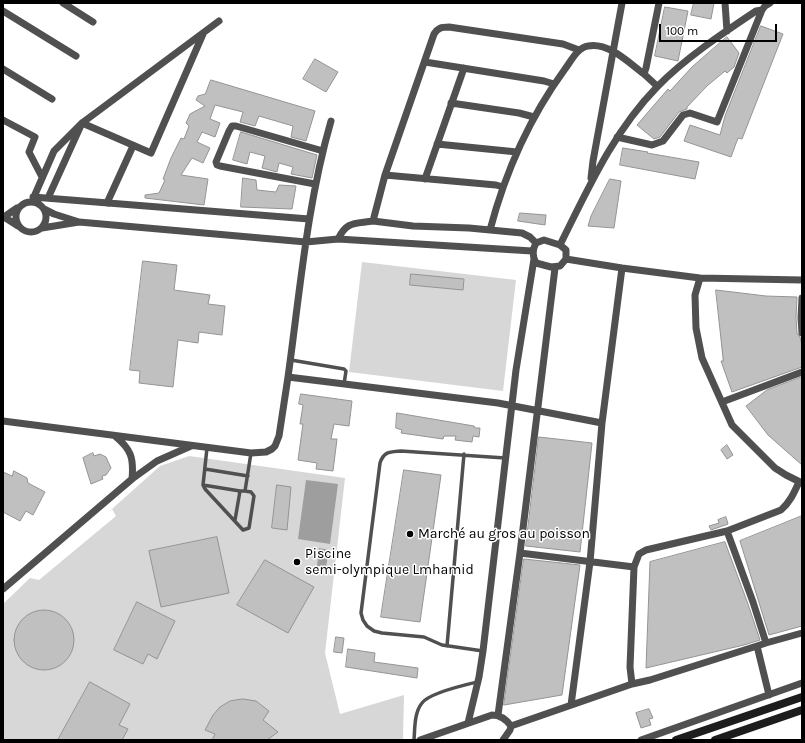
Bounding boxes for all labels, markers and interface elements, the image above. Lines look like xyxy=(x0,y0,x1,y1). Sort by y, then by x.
scale bar xyxy=(661,16,779,42)
text: 100 m xyxy=(666,24,698,38)
place label: Marché au gros au poisson xyxy=(418,526,590,542)
marker: Marché au gros au poisson xyxy=(405,529,415,539)
place label: Piscine semi-olympique Lmhamid xyxy=(305,546,474,578)
marker: Piscine semi-olympique Lmhamid xyxy=(292,557,302,567)

